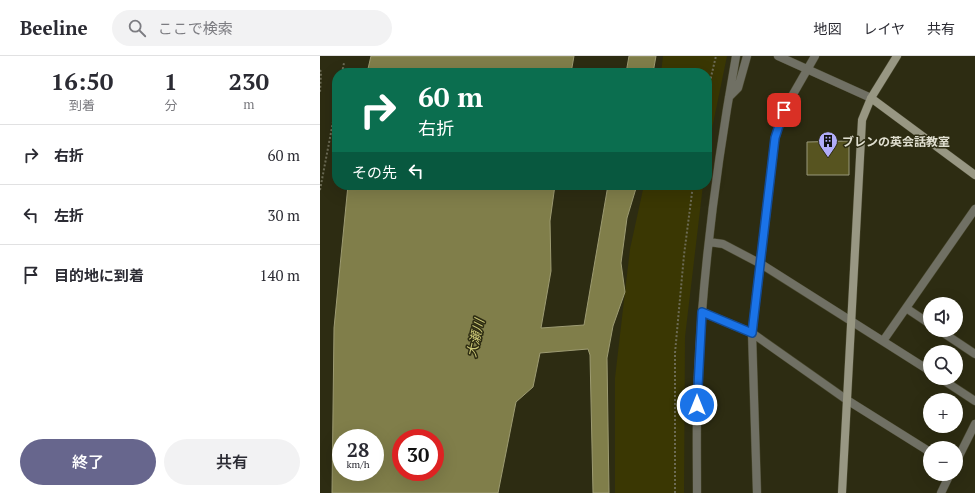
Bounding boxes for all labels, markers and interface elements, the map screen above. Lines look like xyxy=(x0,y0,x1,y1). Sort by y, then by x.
search box xyxy=(112,10,392,46)
text: Beeline xyxy=(20,15,88,40)
icon: search xyxy=(126,17,148,39)
text: ここで検索 xyxy=(158,18,233,38)
text: 地図 xyxy=(813,19,841,38)
text: レイヤ xyxy=(863,19,905,38)
text: 共有 xyxy=(927,19,955,38)
text: 16:50 xyxy=(51,65,113,97)
text: 1 xyxy=(164,65,178,97)
text: 230 xyxy=(228,65,269,97)
text: 60 m xyxy=(418,78,483,115)
icon: right xyxy=(352,84,404,136)
pin xyxy=(767,93,801,127)
text: m xyxy=(243,95,254,113)
text: 到着 xyxy=(69,96,95,114)
text: 分 xyxy=(164,96,177,114)
icon: arrive xyxy=(773,99,795,121)
text: 右折 xyxy=(418,116,454,140)
building icon: ブレンの英会話教室 xyxy=(817,130,839,158)
place label: ブレンの英会話教室 xyxy=(842,134,950,149)
icon: right xyxy=(20,144,42,166)
text: 右折 xyxy=(54,145,84,165)
text: 60 m xyxy=(267,145,300,165)
icon: left xyxy=(405,160,427,182)
text: その先 xyxy=(352,162,397,182)
icon: left xyxy=(20,204,42,226)
text: 左折 xyxy=(54,205,84,225)
text: 30 m xyxy=(267,205,300,225)
icon: arrive xyxy=(20,264,42,286)
text: 目的地に到着 xyxy=(54,265,144,285)
text: 140 m xyxy=(259,265,300,285)
map controls xyxy=(923,297,963,481)
button: sound xyxy=(923,297,963,337)
water label: 大瀬川 xyxy=(462,315,489,359)
button: search xyxy=(923,345,963,385)
position arrow xyxy=(676,384,718,426)
button: + xyxy=(923,393,963,433)
speed limit sign: 30 xyxy=(392,429,444,481)
text: 28 xyxy=(347,436,369,463)
button: 終了 xyxy=(20,439,156,485)
button: 共有 xyxy=(164,439,300,485)
button: − xyxy=(923,441,963,481)
text: km/h xyxy=(346,458,370,471)

